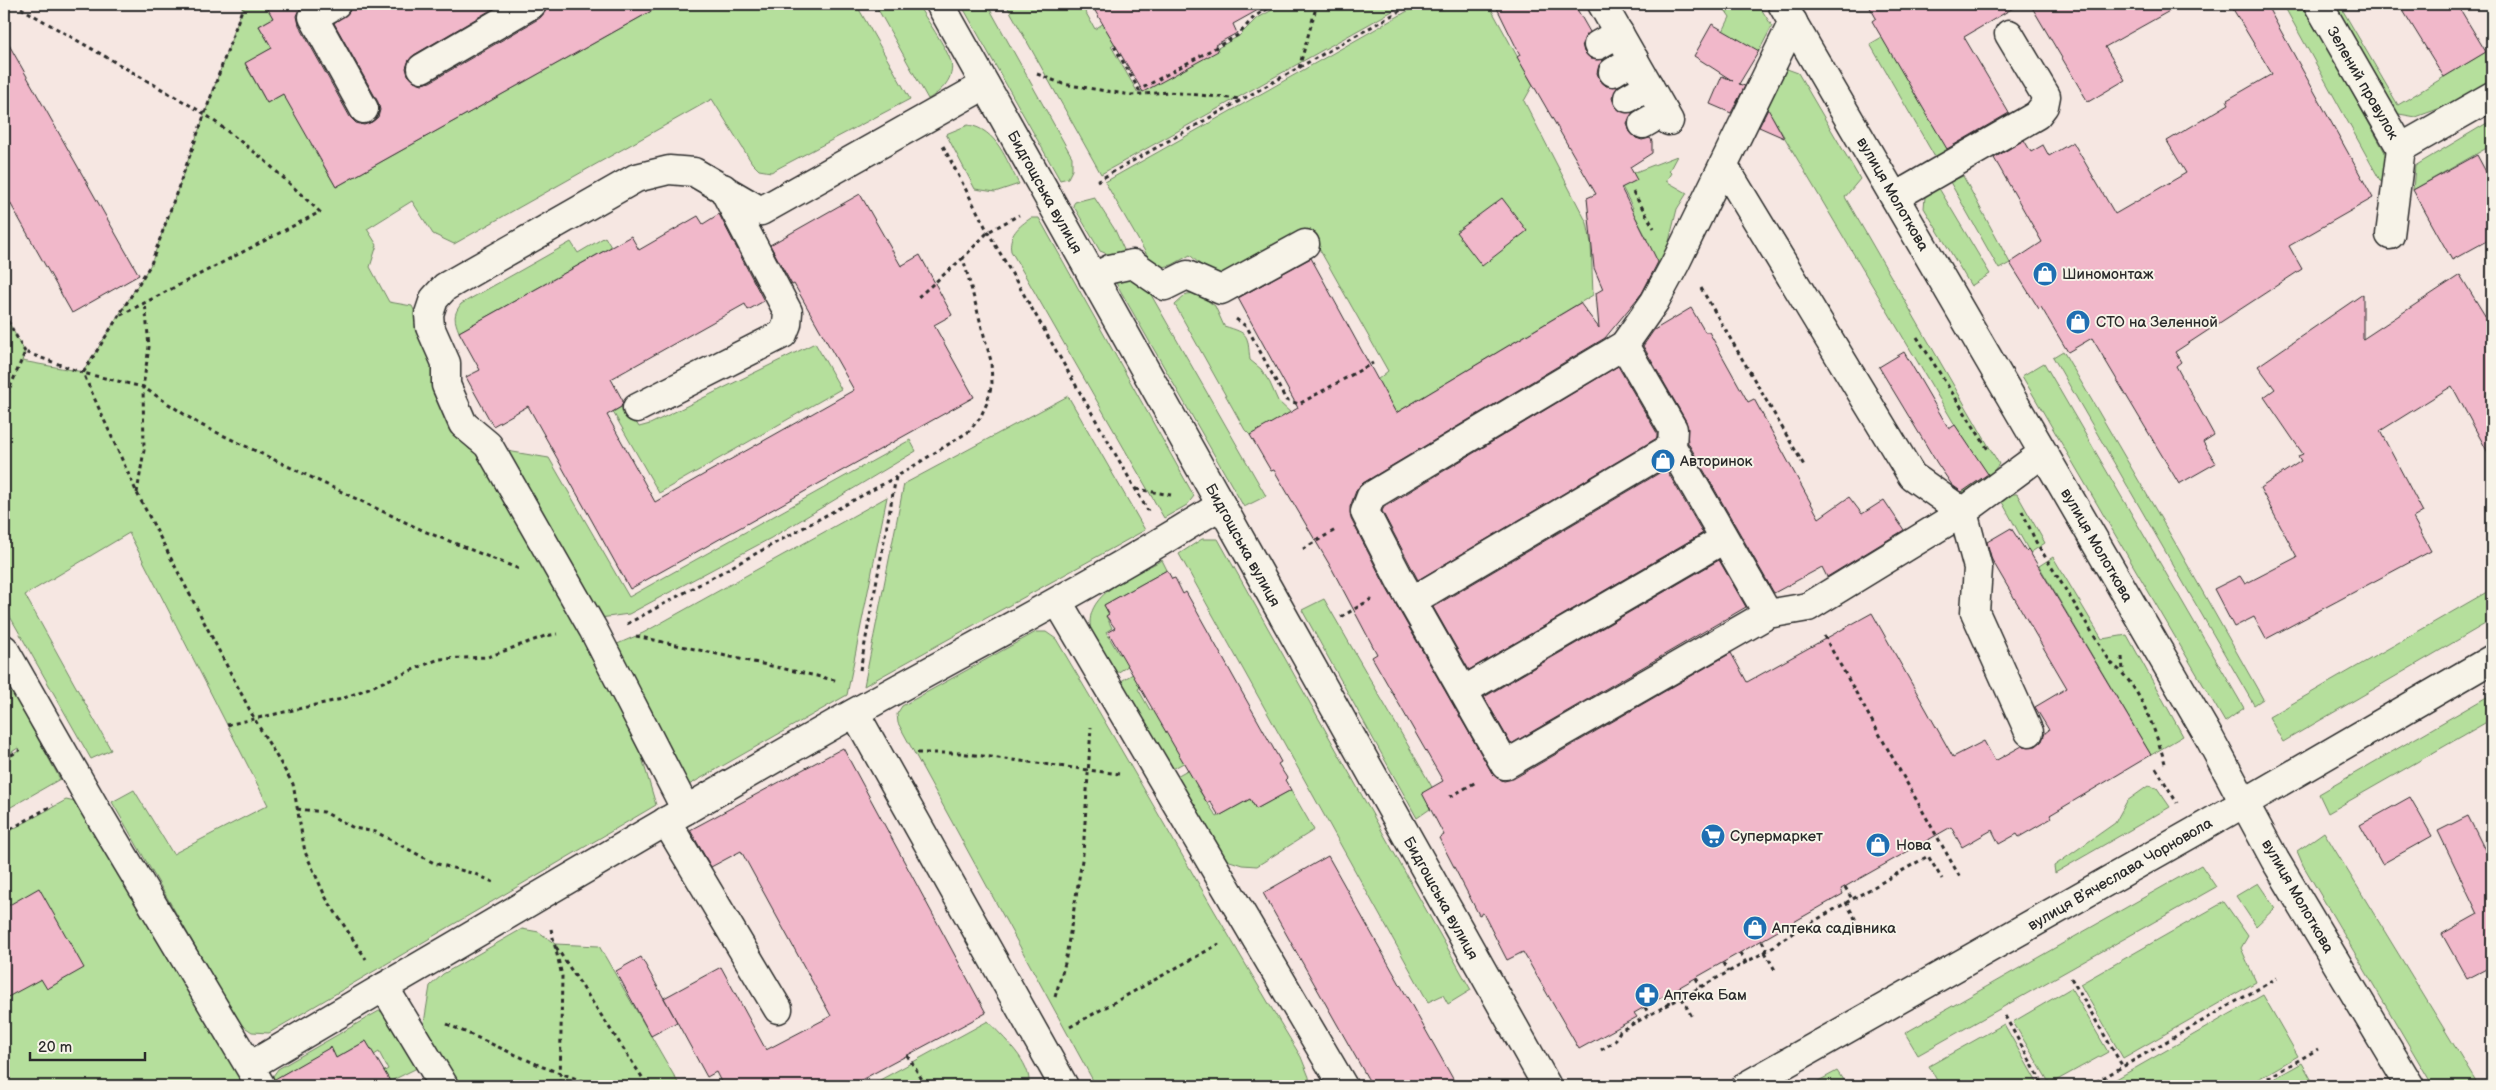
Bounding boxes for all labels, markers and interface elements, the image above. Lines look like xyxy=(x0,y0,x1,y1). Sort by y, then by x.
street label: Зелений провулок xyxy=(2322,23,2403,143)
street label: Бидгощська вулиця xyxy=(1003,127,1086,257)
street label: вулиця Молоткова xyxy=(1852,134,1933,255)
shop icon: Шиномонтаж xyxy=(2032,261,2058,287)
place label: Шиномонтаж xyxy=(2062,265,2154,284)
shop icon: СТО на Зеленной xyxy=(2065,309,2091,335)
place label: СТО на Зеленной xyxy=(2096,313,2218,332)
shop icon: Авторинок xyxy=(1650,448,1676,474)
place label: Авторинок xyxy=(1679,452,1753,471)
street label: Бидгощська вулиця xyxy=(1201,480,1284,610)
street label: вулиця Молоткова xyxy=(2056,485,2137,606)
street label: вулиця Вʼячеслава Чорновола xyxy=(2025,814,2216,935)
supermarket icon: Супермаркет xyxy=(1700,823,1726,849)
place label: Супермаркет xyxy=(1730,827,1823,846)
shop icon: Нова xyxy=(1865,832,1891,858)
street label: Бидгощська вулиця xyxy=(1399,833,1482,963)
place label: Нова xyxy=(1896,836,1932,855)
street label: вулиця Молоткова xyxy=(2257,836,2338,957)
shop icon: Аптека садівника xyxy=(1742,915,1768,941)
place label: Аптека садівника xyxy=(1771,919,1896,938)
pharmacy icon: Аптека Бам xyxy=(1634,982,1660,1008)
place label: Аптека Бам xyxy=(1663,986,1747,1005)
scale bar xyxy=(30,1030,145,1062)
text: 20 m xyxy=(38,1038,72,1057)

